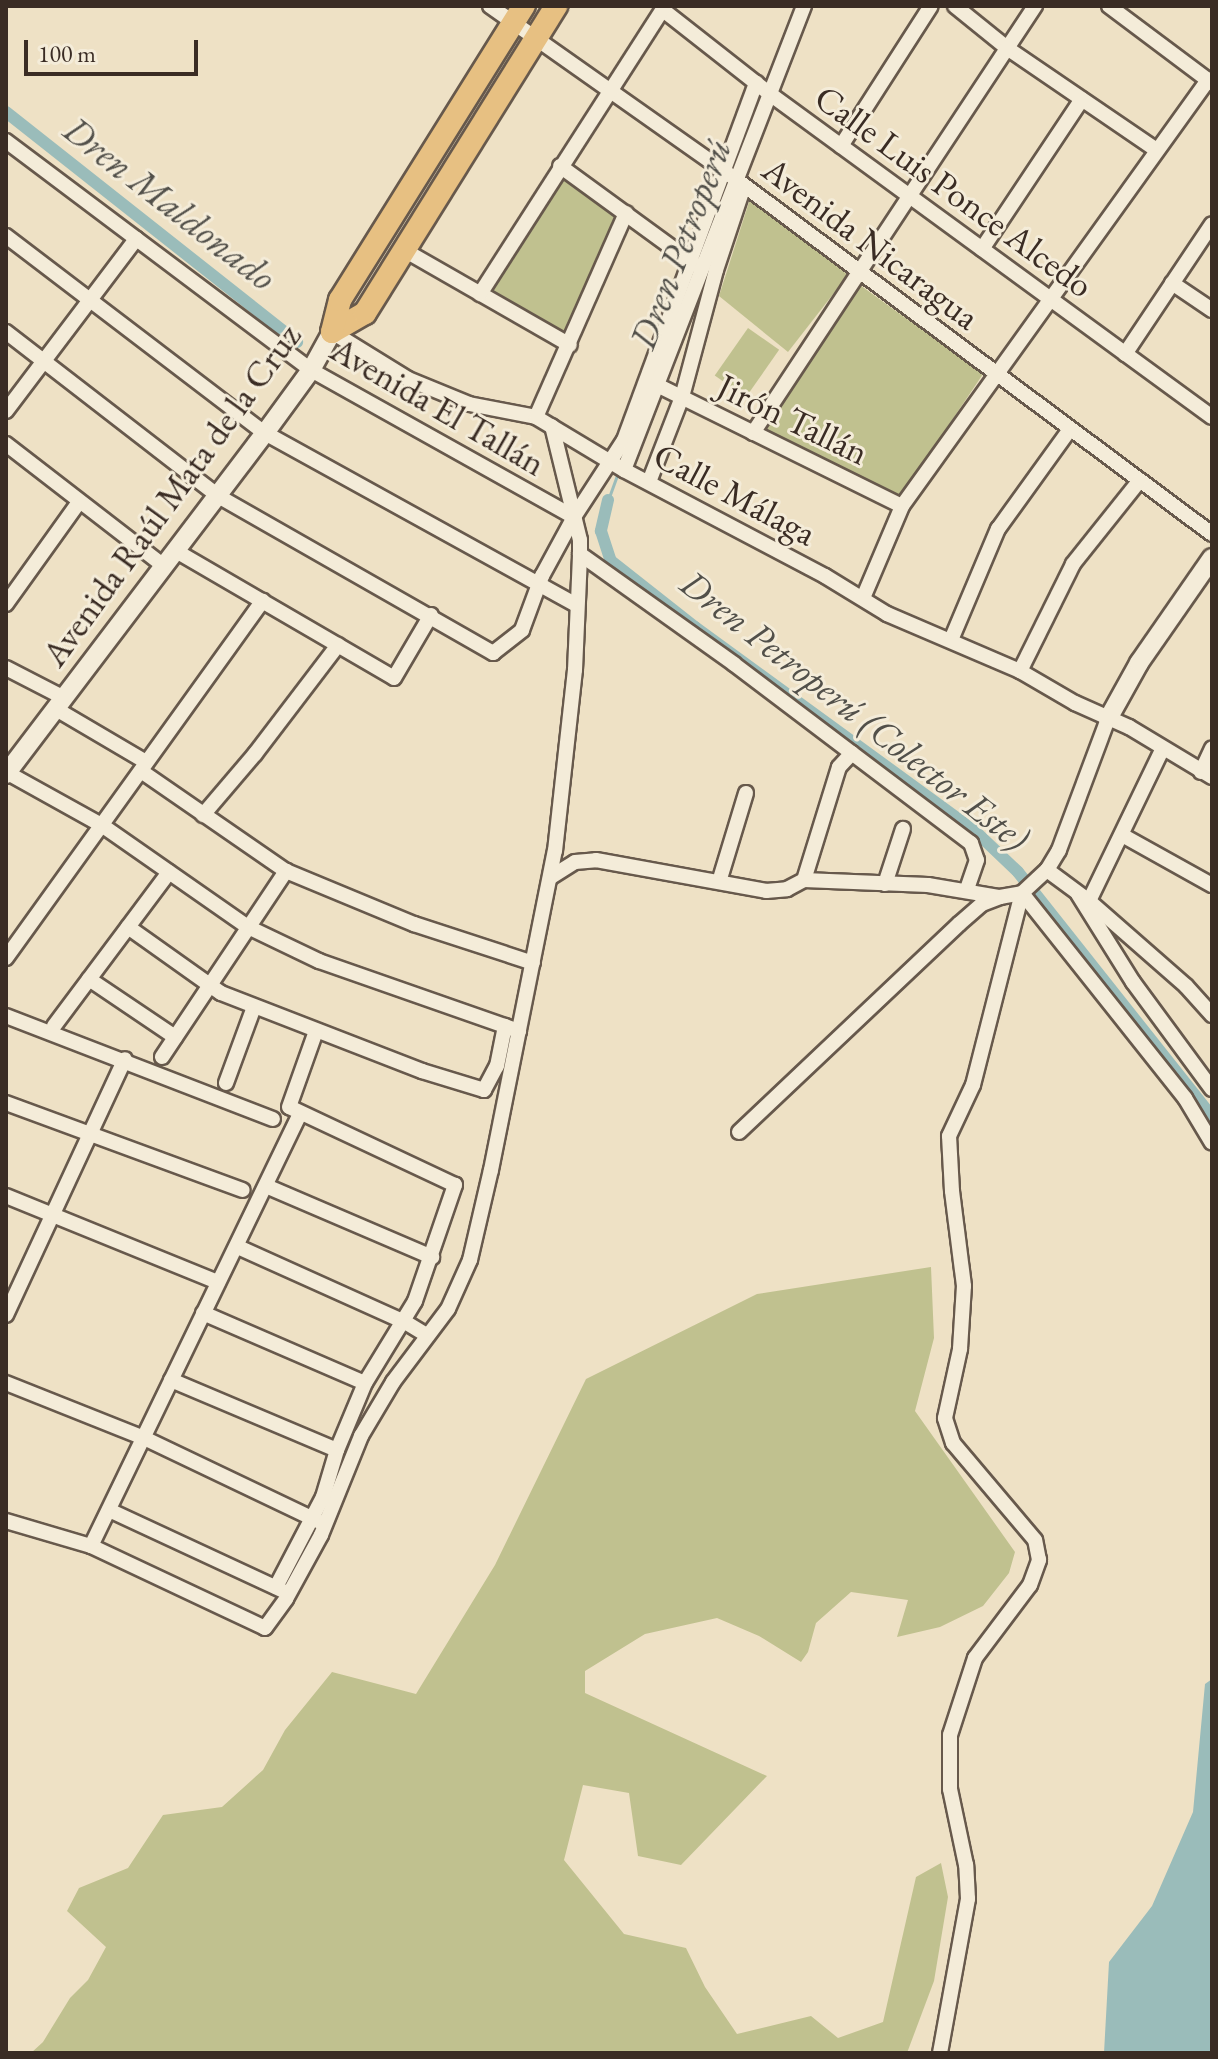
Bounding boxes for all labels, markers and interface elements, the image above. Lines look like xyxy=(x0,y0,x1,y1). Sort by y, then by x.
scale bar xyxy=(28,24,202,74)
text: 100 m xyxy=(38,38,96,69)
street label: Calle Luis Ponce Alcedo xyxy=(806,76,1102,306)
water label: Dren Maldonado xyxy=(55,106,285,300)
water label: Dren Petroperú xyxy=(619,133,741,355)
street label: Avenida Nicaragua xyxy=(754,147,988,339)
street label: Avenida Raúl Mata de la Cruz xyxy=(32,315,310,675)
street label: Avenida El Tallán xyxy=(323,327,553,485)
street label: Jirón Tallán xyxy=(711,364,875,474)
street label: Calle Málaga xyxy=(646,433,824,555)
water label: Dren Petroperú (Colector Este) xyxy=(672,560,1038,860)

